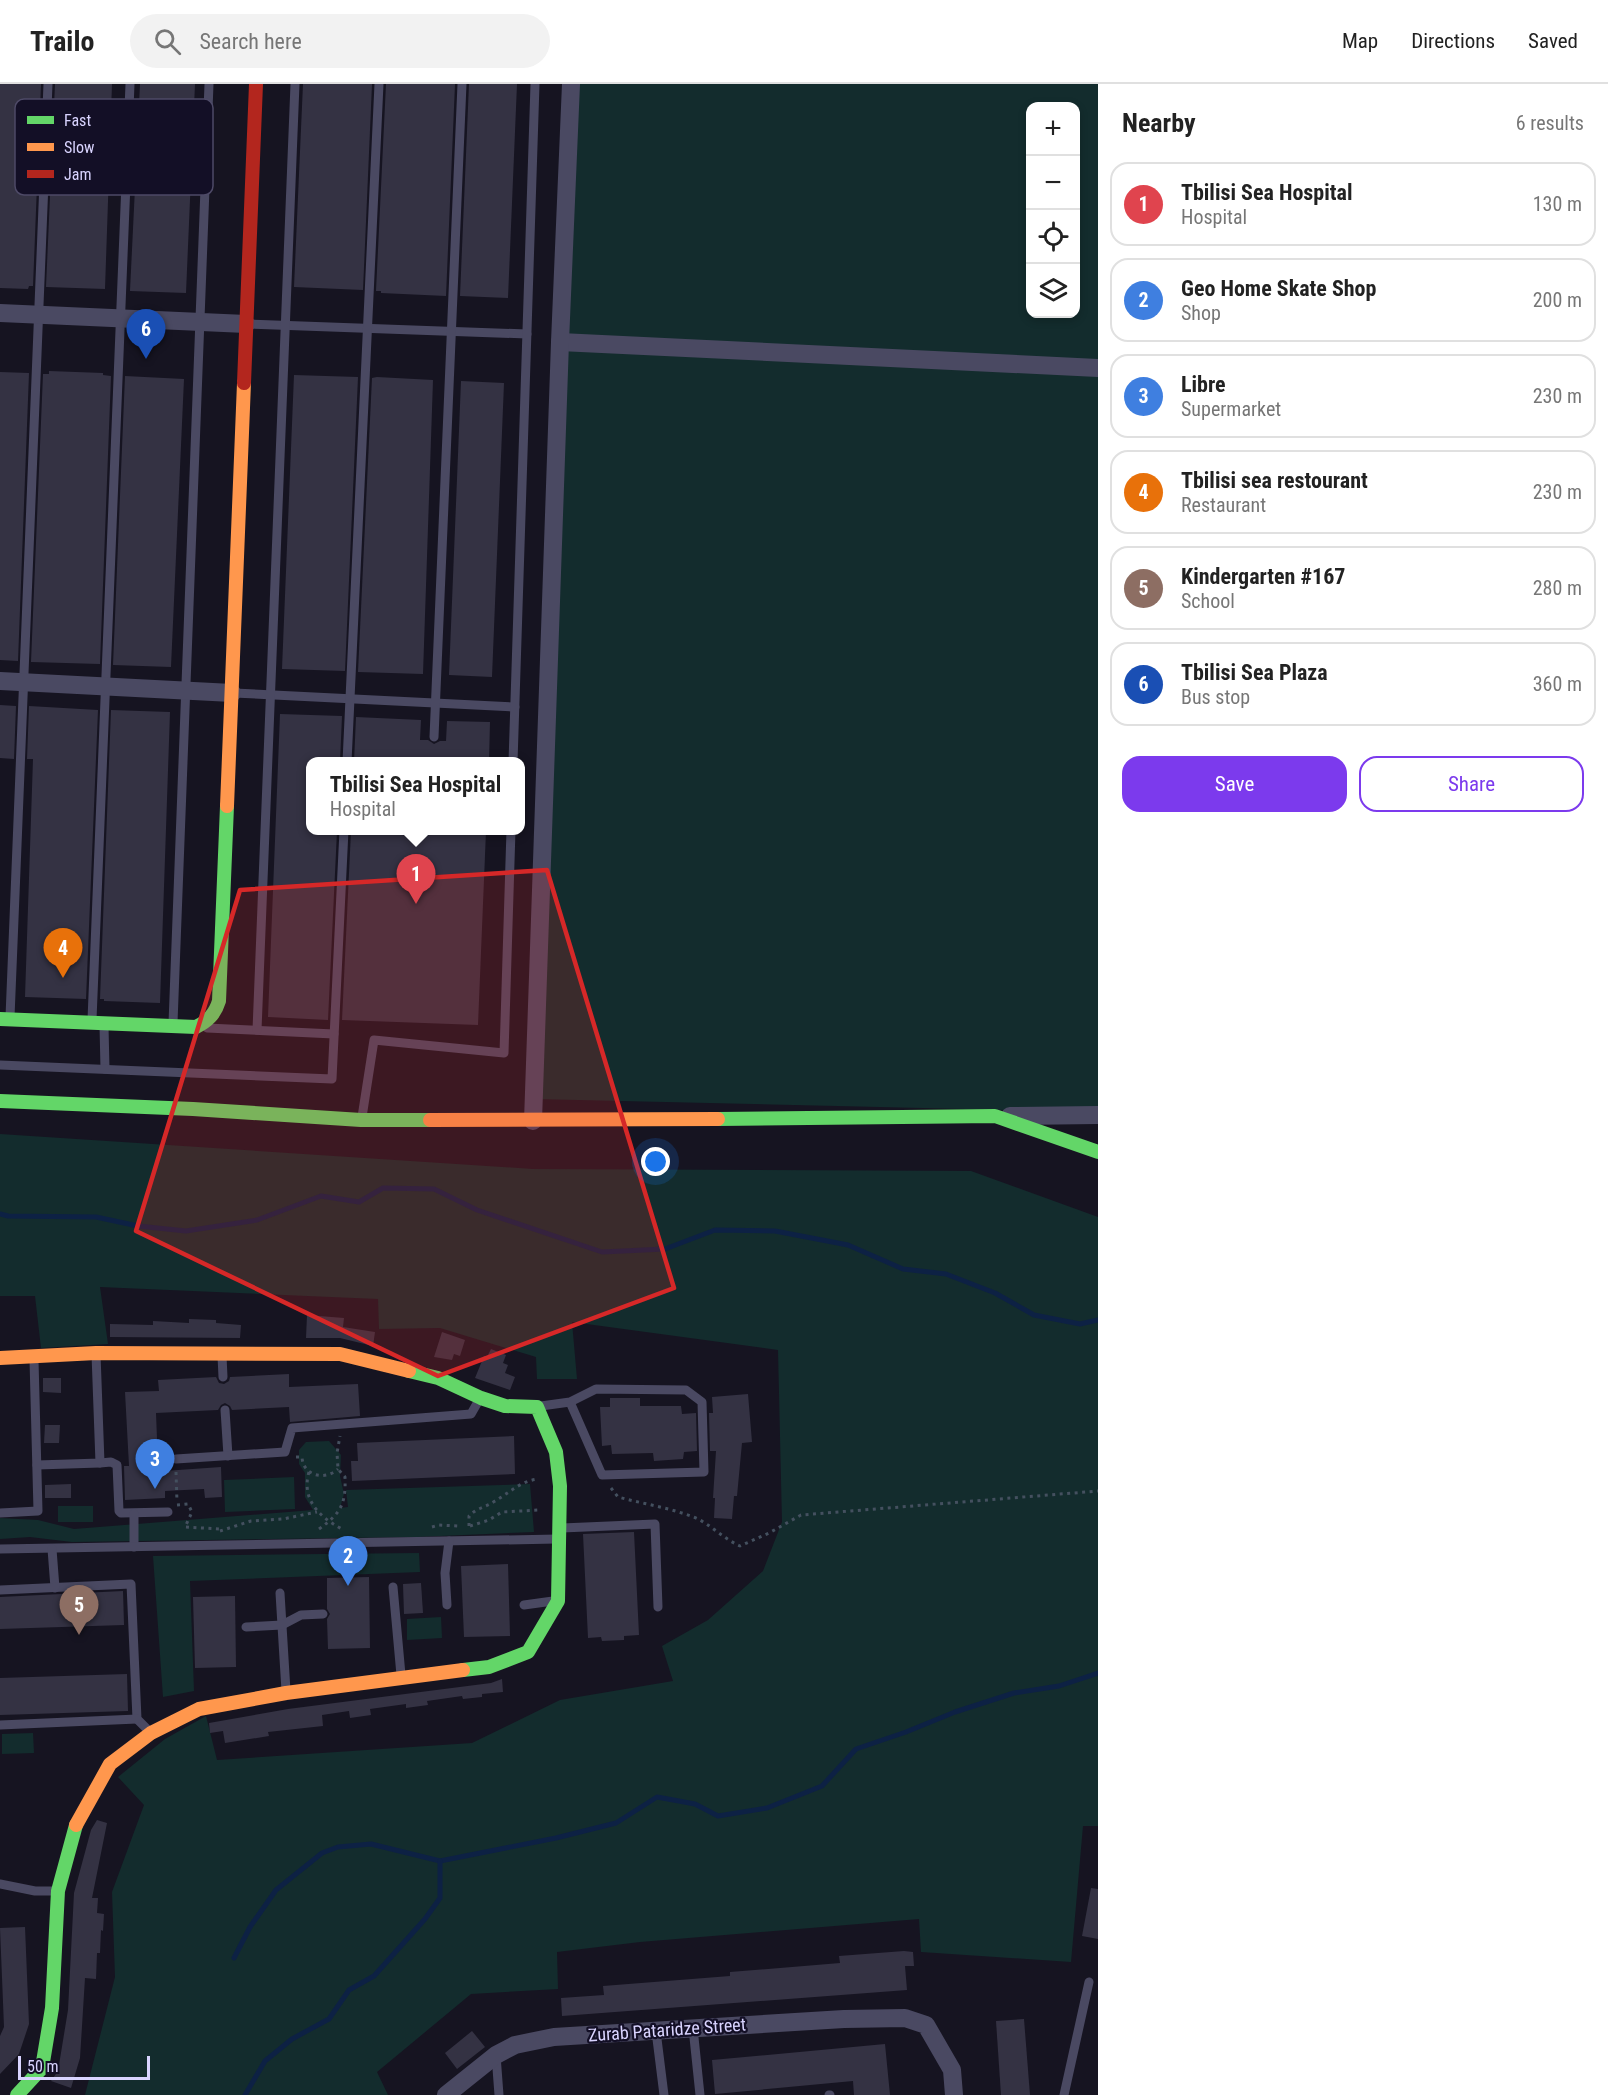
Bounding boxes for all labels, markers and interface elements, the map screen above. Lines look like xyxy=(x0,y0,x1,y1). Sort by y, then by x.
search box xyxy=(130,14,550,68)
text: Trailo xyxy=(30,25,94,58)
icon: search xyxy=(151,25,184,58)
text: Search here xyxy=(199,29,302,54)
text: Map xyxy=(1342,29,1378,53)
text: Directions xyxy=(1411,29,1495,53)
text: Saved xyxy=(1528,29,1578,53)
legend xyxy=(15,99,213,195)
map controls xyxy=(1026,102,1080,318)
button: + xyxy=(1026,102,1080,156)
text: Nearby xyxy=(1122,108,1196,138)
text: Fast xyxy=(64,111,91,130)
text: 6 results xyxy=(1516,111,1584,135)
text: Slow xyxy=(64,138,94,157)
button: − xyxy=(1026,156,1080,210)
text: Jam xyxy=(64,165,91,184)
text: Tbilisi Sea Hospital xyxy=(1181,180,1352,205)
text: 1 xyxy=(1138,192,1149,216)
text: 130 m xyxy=(1533,192,1582,216)
text: Hospital xyxy=(1181,205,1247,229)
button: locate xyxy=(1026,210,1080,264)
button: layers xyxy=(1026,264,1080,318)
text: Geo Home Skate Shop xyxy=(1181,276,1376,301)
text: 2 xyxy=(1138,288,1149,312)
text: 200 m xyxy=(1533,288,1582,312)
text: Shop xyxy=(1181,301,1221,325)
pin: 6 xyxy=(126,310,166,359)
text: Libre xyxy=(1181,372,1226,397)
text: 3 xyxy=(1138,384,1149,408)
text: 230 m xyxy=(1533,384,1582,408)
text: Supermarket xyxy=(1181,397,1281,421)
text: Tbilisi sea restourant xyxy=(1181,468,1368,493)
text: 4 xyxy=(1138,480,1149,504)
text: 230 m xyxy=(1533,480,1582,504)
text: Restaurant xyxy=(1181,493,1266,517)
text: Kindergarten #167 xyxy=(1181,564,1345,589)
text: 5 xyxy=(1138,576,1149,600)
text: 280 m xyxy=(1533,576,1582,600)
text: School xyxy=(1181,589,1235,613)
text: Tbilisi Sea Plaza xyxy=(1181,660,1328,685)
text: 6 xyxy=(1138,672,1149,696)
text: 360 m xyxy=(1533,672,1582,696)
text: Bus stop xyxy=(1181,685,1250,709)
button: Save xyxy=(1122,756,1347,812)
button: Share xyxy=(1359,756,1584,812)
popup xyxy=(306,757,525,835)
text: Tbilisi Sea Hospital xyxy=(330,772,501,797)
text: Hospital xyxy=(330,797,396,821)
pin: 1 xyxy=(396,854,436,904)
pin: 4 xyxy=(44,928,82,978)
your location xyxy=(641,1147,670,1176)
pin: 3 xyxy=(136,1440,174,1489)
pin: 2 xyxy=(328,1536,368,1586)
pin: 5 xyxy=(60,1586,98,1635)
street label: Zurab Pataridze Street xyxy=(587,2014,747,2045)
scale bar xyxy=(18,2053,150,2080)
text: 50 m xyxy=(27,2057,59,2076)

